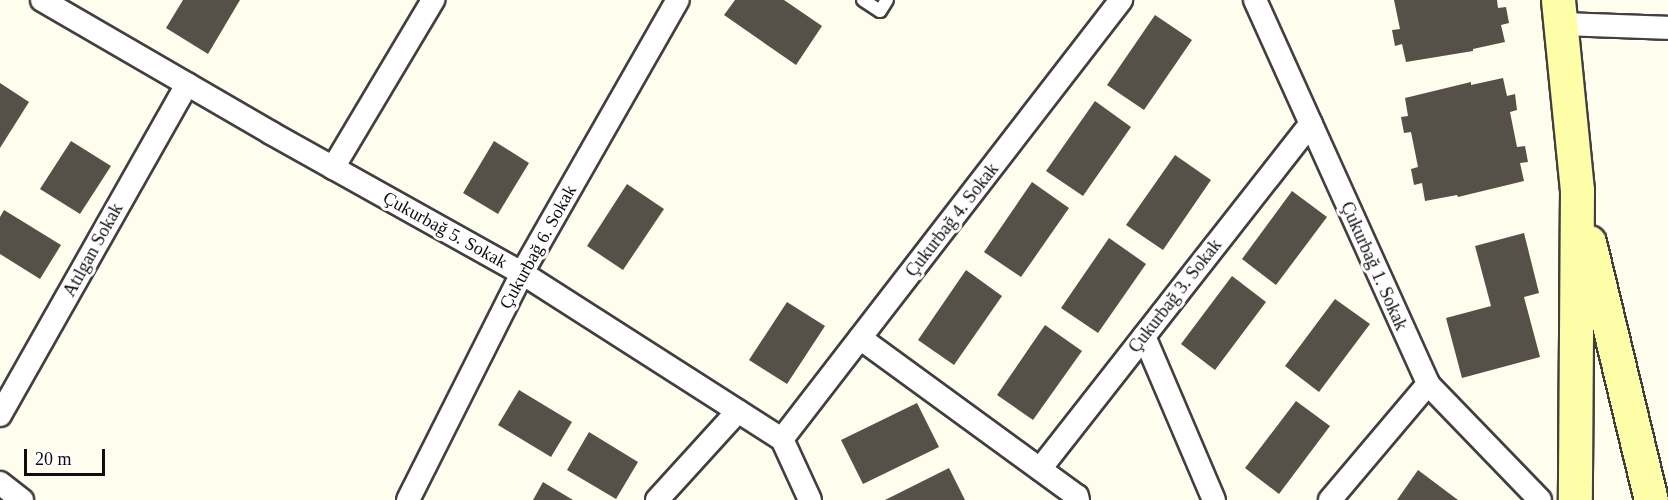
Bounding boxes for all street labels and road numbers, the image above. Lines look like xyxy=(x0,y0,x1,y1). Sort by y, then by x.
street label: Çukurbağ 4. Sokak xyxy=(901,159,1003,281)
street label: Çukurbağ 6. Sokak xyxy=(495,181,581,313)
street label: Çukurbağ 5. Sokak xyxy=(379,187,511,273)
street label: Çukurbağ 1. Sokak xyxy=(1336,198,1412,334)
street label: Atılgan Sokak xyxy=(58,200,128,300)
street label: Çukurbağ 3. Sokak xyxy=(1124,235,1226,357)

